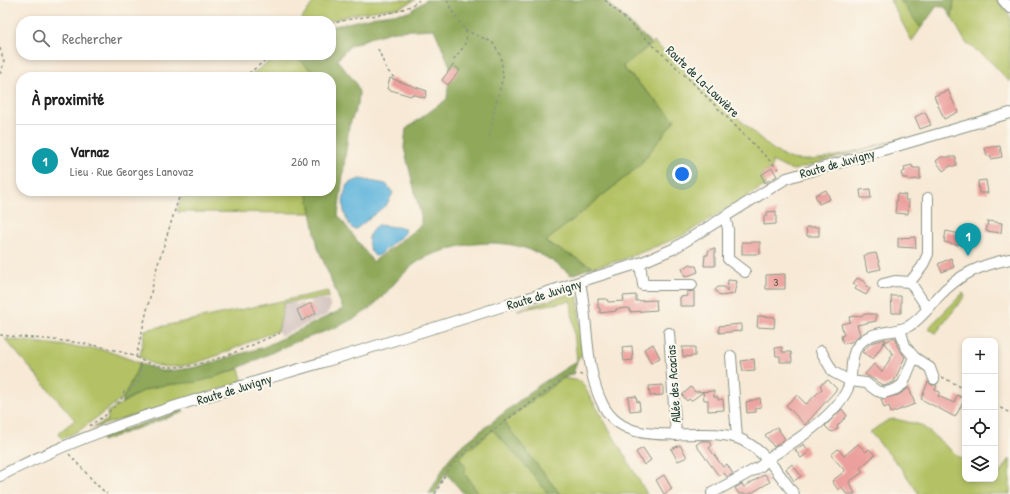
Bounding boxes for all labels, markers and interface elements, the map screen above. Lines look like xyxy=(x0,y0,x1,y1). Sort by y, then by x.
search box xyxy=(16,16,336,60)
icon: search xyxy=(30,27,52,49)
text: Rechercher xyxy=(62,28,123,49)
street label: Route de La-Louvière xyxy=(662,41,744,121)
text: À proximité xyxy=(32,87,104,110)
text: Varnaz xyxy=(70,141,109,162)
street label: Route de Juvigny xyxy=(797,144,877,182)
text: 1 xyxy=(43,152,47,170)
text: 260 m xyxy=(291,152,320,170)
text: Lieu · Rue Georges Lanovaz xyxy=(70,162,194,180)
your location xyxy=(672,164,692,184)
pin: 1 xyxy=(955,223,981,256)
street label: Route de Juvigny xyxy=(504,274,584,314)
house number: 3 xyxy=(774,275,779,289)
map controls xyxy=(962,338,998,482)
button: + xyxy=(962,338,998,374)
street label: Allée des Acacias xyxy=(661,344,685,424)
street label: Route de Juvigny xyxy=(194,369,274,409)
button: − xyxy=(962,374,998,410)
button: locate xyxy=(962,410,998,446)
button: layers xyxy=(962,446,998,482)

